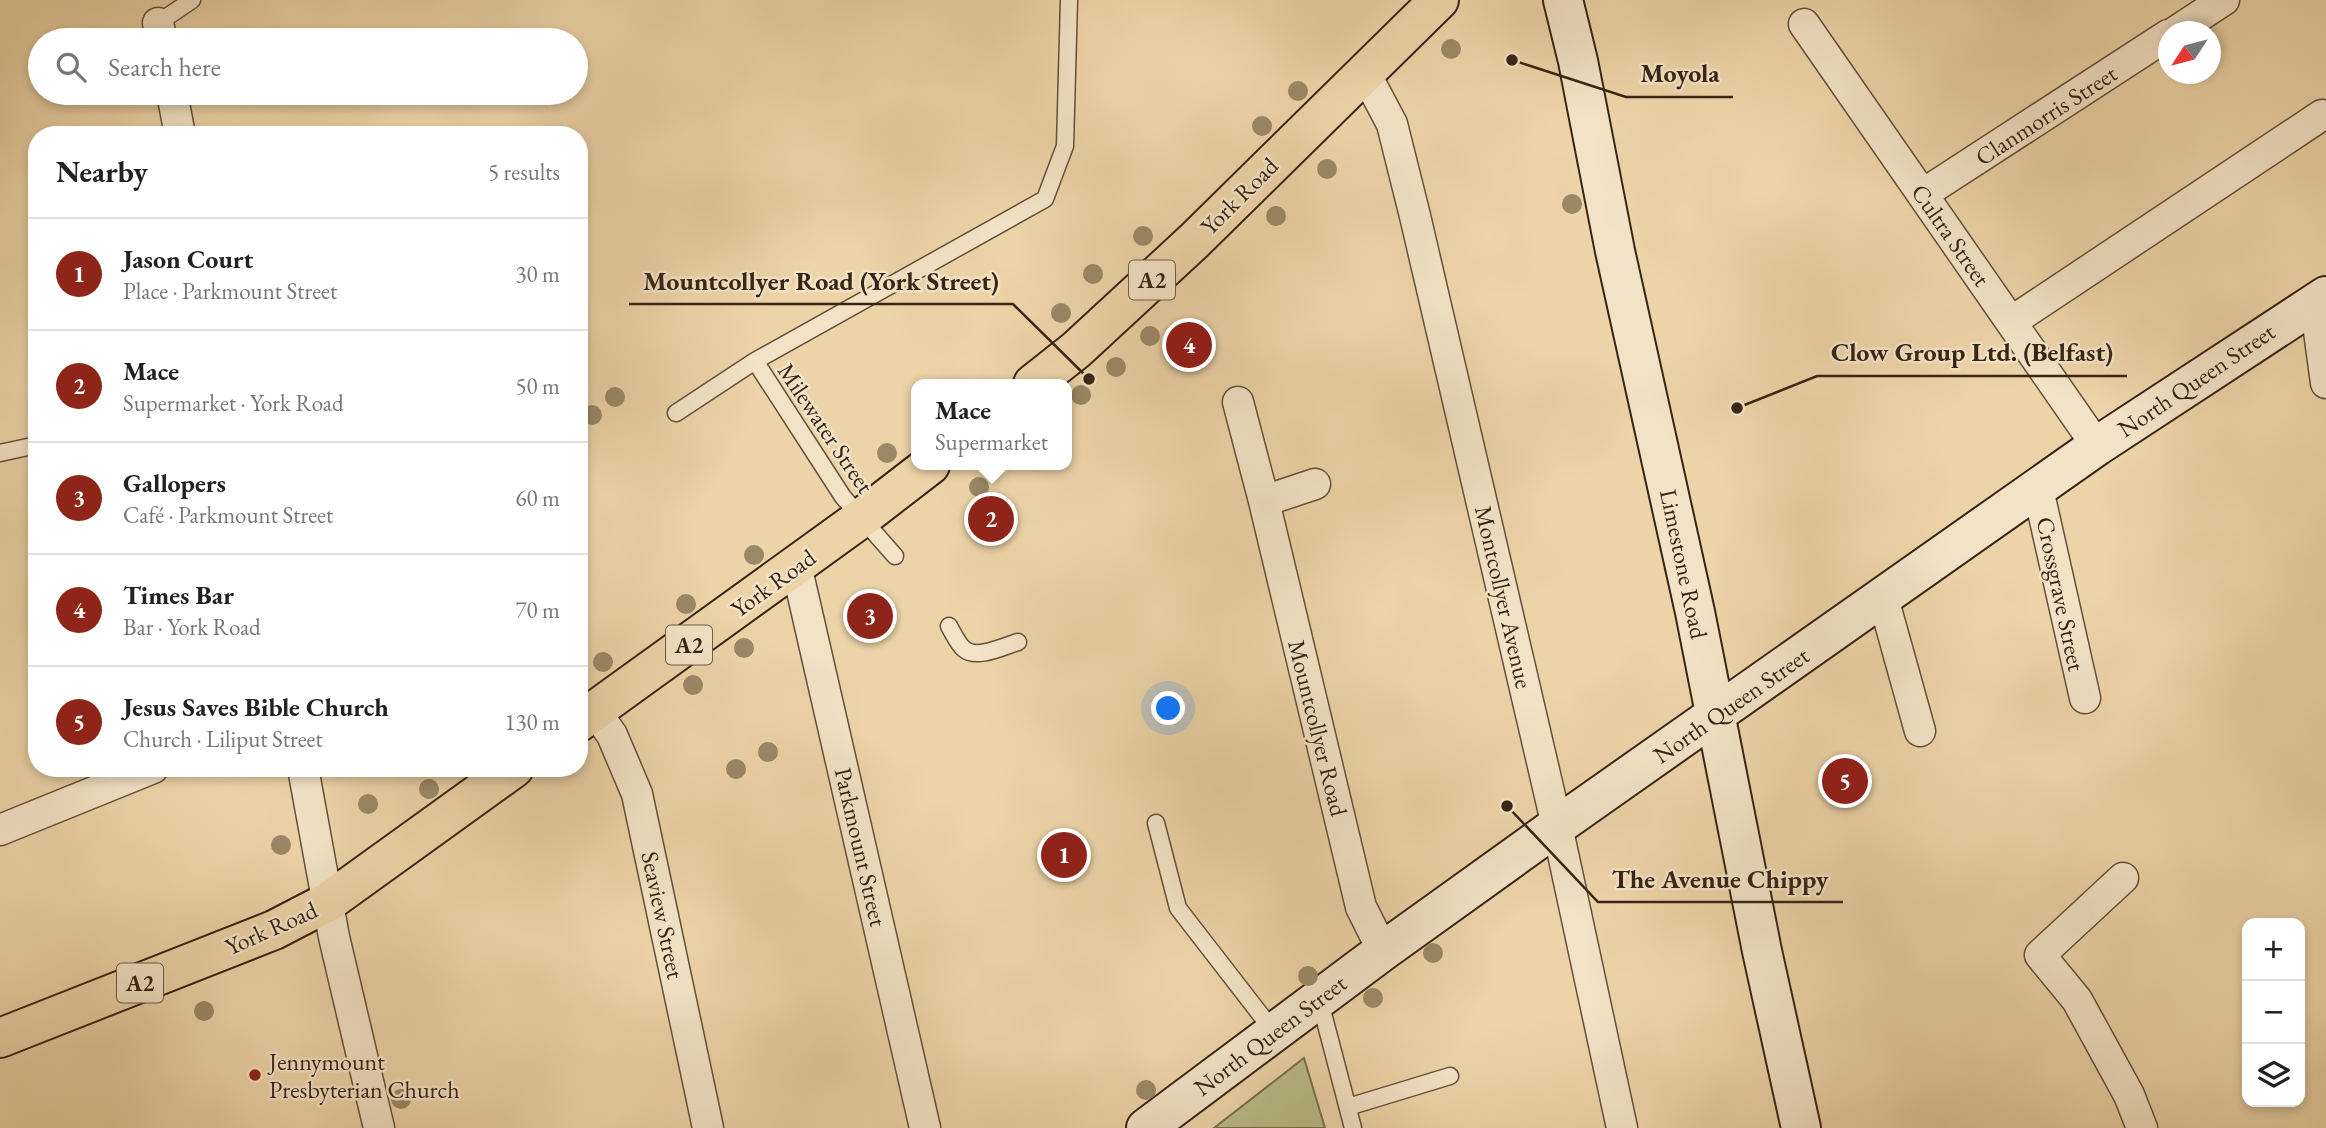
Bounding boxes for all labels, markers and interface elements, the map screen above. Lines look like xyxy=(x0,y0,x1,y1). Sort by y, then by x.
north arrow xyxy=(2158,21,2221,84)
search box xyxy=(28,28,588,105)
icon: search xyxy=(52,48,90,86)
text: Search here xyxy=(108,50,221,84)
callout: Moyola xyxy=(1626,50,1733,97)
text: Moyola xyxy=(1640,56,1720,90)
street label: Clanmorris Street xyxy=(1969,57,2123,172)
street label: York Road xyxy=(1194,150,1285,241)
text: Nearby xyxy=(56,152,148,191)
text: 5 results xyxy=(488,157,560,187)
street label: Cultra Street xyxy=(1904,178,1998,293)
text: Jason Court xyxy=(123,242,253,276)
callout: Mountcollyer Road (York Street) xyxy=(629,257,1013,304)
text: 1 xyxy=(73,259,85,289)
text: 30 m xyxy=(515,259,560,289)
road number: A2 xyxy=(1129,260,1175,300)
text: Mountcollyer Road (York Street) xyxy=(643,264,999,298)
text: Place · Parkmount Street xyxy=(123,276,337,306)
street label: North Queen Street xyxy=(2111,316,2281,444)
pin: 4 xyxy=(1166,319,1212,371)
callout: Clow Group Ltd. (Belfast) xyxy=(1817,329,2127,376)
text: Clow Group Ltd. (Belfast) xyxy=(1831,335,2113,369)
text: Mace xyxy=(123,354,179,388)
street label: Milewater Street xyxy=(771,357,881,500)
text: 2 xyxy=(73,371,85,401)
text: 50 m xyxy=(515,371,560,401)
popup xyxy=(911,379,1072,470)
text: Supermarket · York Road xyxy=(123,388,344,418)
text: Mace xyxy=(935,393,991,427)
text: Supermarket xyxy=(935,427,1048,457)
text: Gallopers xyxy=(123,466,226,500)
text: 3 xyxy=(73,483,85,513)
text: 60 m xyxy=(515,483,560,513)
street label: Limestone Road xyxy=(1653,486,1715,642)
pin: 2 xyxy=(968,493,1014,545)
text: Café · Parkmount Street xyxy=(123,500,333,530)
street label: Montcollyer Avenue xyxy=(1468,503,1540,691)
street label: Crossgrave Street xyxy=(2030,514,2093,674)
street label: York Road xyxy=(724,541,822,624)
text: Times Bar xyxy=(123,578,234,612)
pin: 3 xyxy=(847,590,893,642)
text: 4 xyxy=(73,595,85,625)
text: 70 m xyxy=(515,595,560,625)
text: Bar · York Road xyxy=(123,612,261,642)
road number: A2 xyxy=(666,625,712,664)
street label: Mountcollyer Road xyxy=(1281,637,1355,820)
street label: North Queen Street xyxy=(1647,639,1815,770)
text: Jesus Saves Bible Church xyxy=(123,690,389,724)
your location xyxy=(1151,691,1185,725)
text: 5 xyxy=(73,707,85,737)
text: 130 m xyxy=(504,707,560,737)
text: Church · Liliput Street xyxy=(123,724,323,754)
pin: 5 xyxy=(1822,755,1868,807)
street label: Parkmount Street xyxy=(828,765,894,930)
pin: 1 xyxy=(1041,829,1087,881)
street label: Seaview Street xyxy=(634,849,692,982)
callout: The Avenue Chippy xyxy=(1598,855,1843,902)
text: The Avenue Chippy xyxy=(1612,862,1829,896)
street label: York Road xyxy=(220,894,323,962)
map controls xyxy=(2242,918,2305,1107)
button: + xyxy=(2242,918,2305,981)
road number: A2 xyxy=(117,964,163,1002)
street label: North Queen Street xyxy=(1187,967,1353,1103)
button: − xyxy=(2242,981,2305,1044)
button: layers xyxy=(2242,1044,2305,1107)
place label: Jennymount Presbyterian Church xyxy=(267,1046,460,1105)
marker: Jennymount Presbyterian Church xyxy=(247,1067,263,1083)

